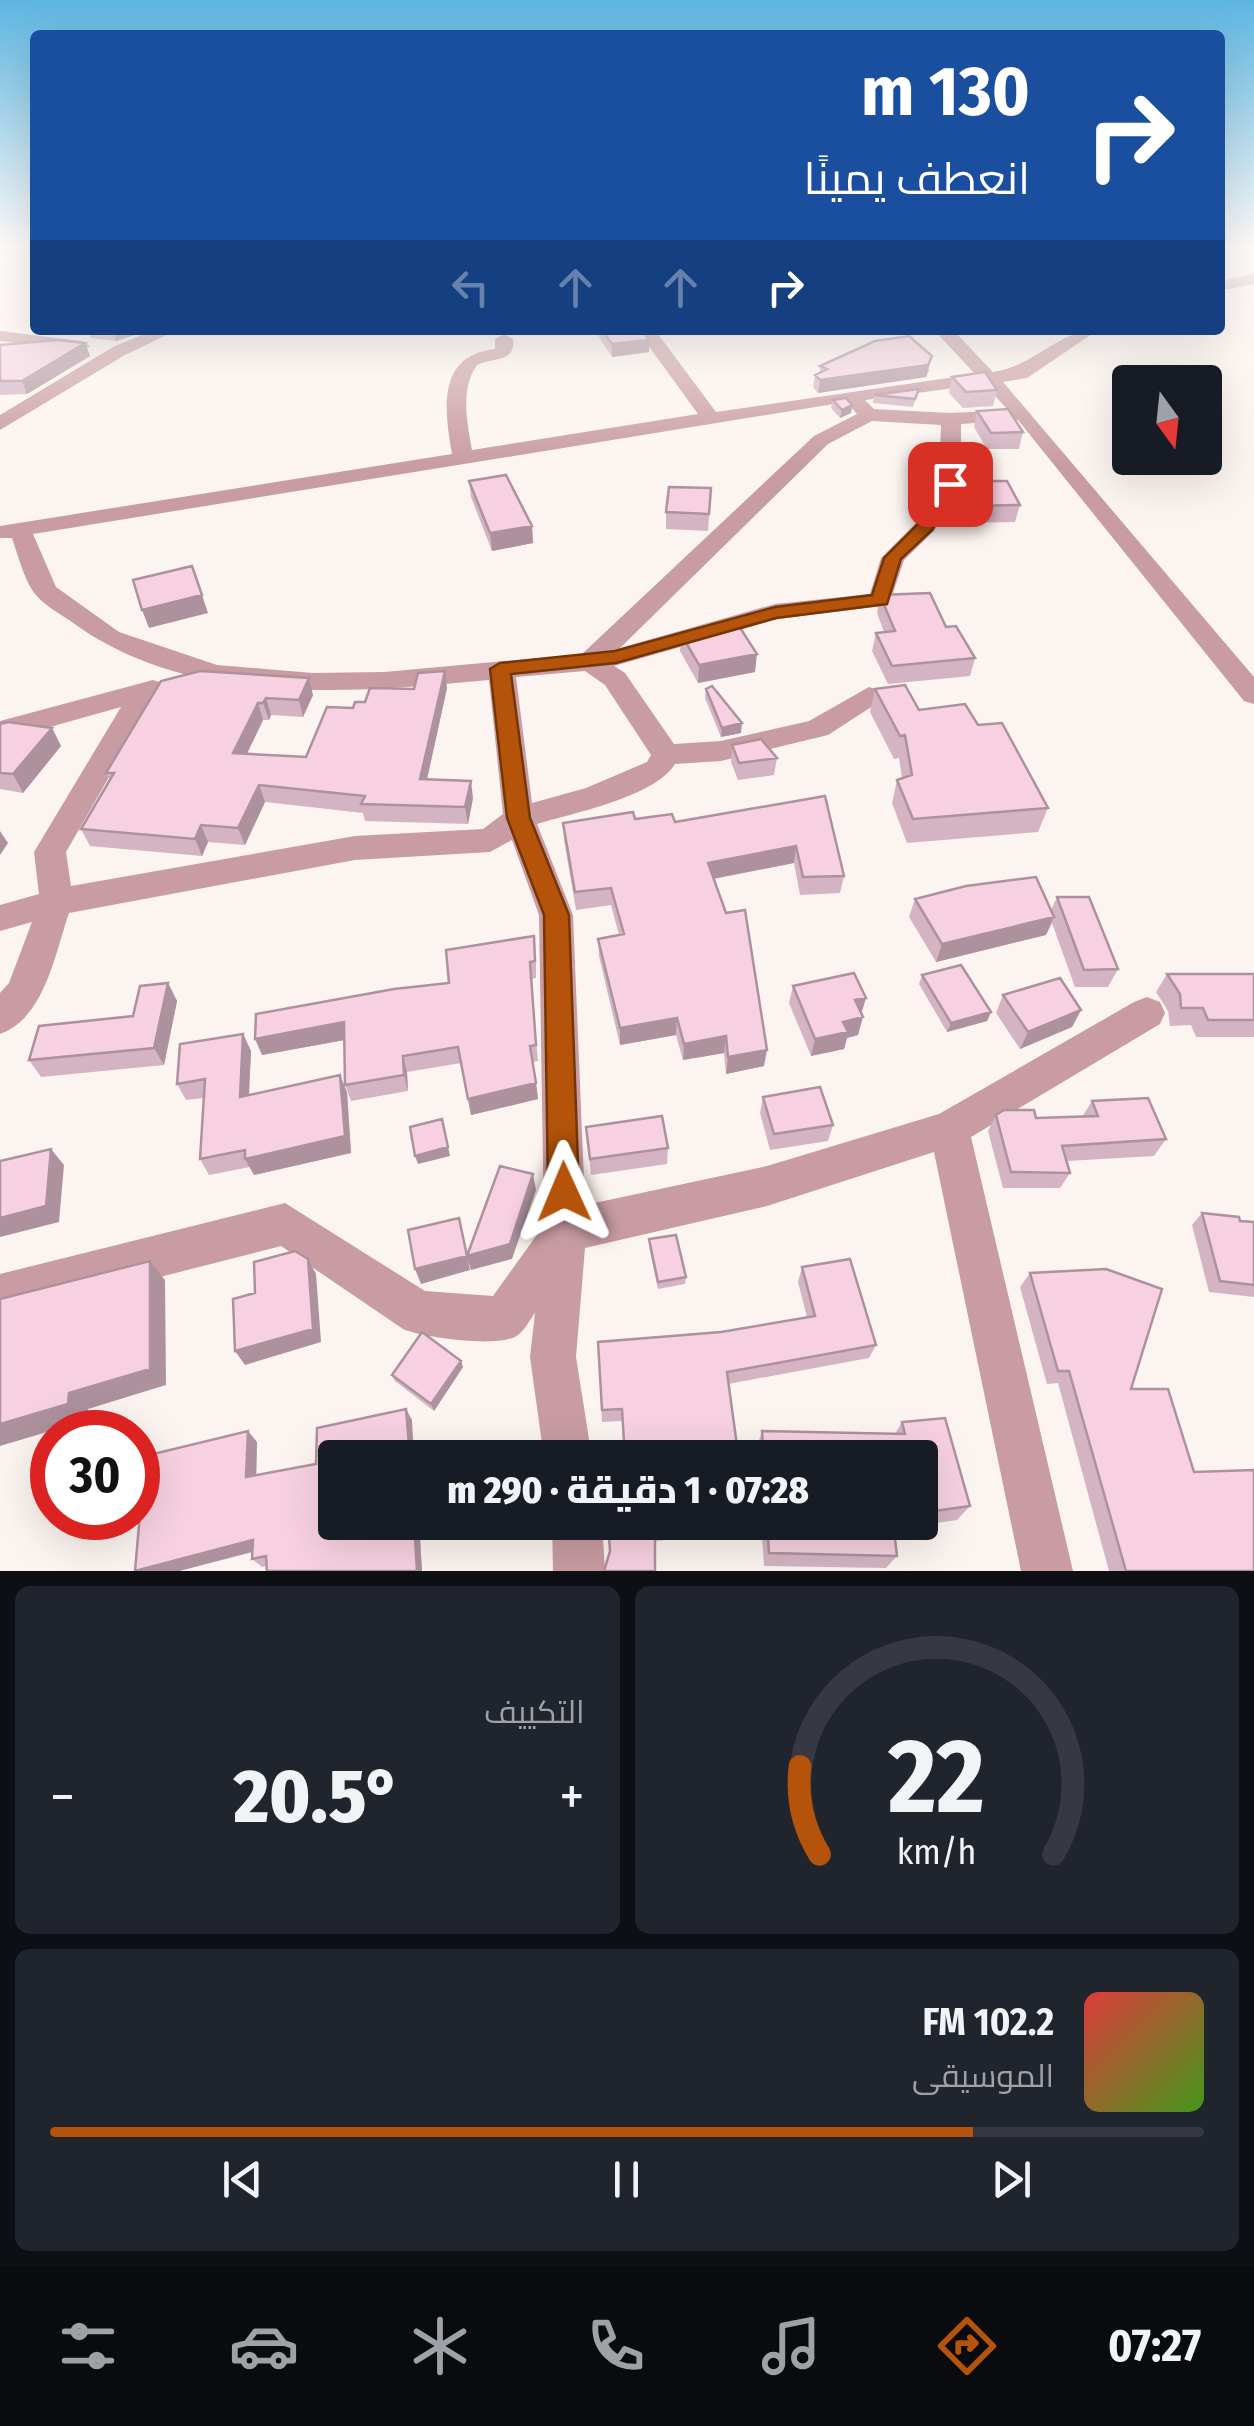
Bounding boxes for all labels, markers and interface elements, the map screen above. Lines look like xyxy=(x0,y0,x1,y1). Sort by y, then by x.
text: 130 m xyxy=(861,50,1030,134)
icon: right xyxy=(1065,70,1195,200)
text: انعطف يمينًا xyxy=(803,152,1030,206)
icon: left xyxy=(443,260,498,315)
icon: ahead xyxy=(548,260,603,315)
icon: ahead xyxy=(653,260,708,315)
icon: right xyxy=(758,260,813,315)
north arrow xyxy=(1112,365,1222,475)
map controls xyxy=(1112,365,1222,475)
pin xyxy=(908,442,993,527)
icon: arrive xyxy=(923,457,978,512)
position arrow xyxy=(512,1140,616,1244)
speed limit sign: 30 xyxy=(30,1410,160,1540)
text: 07:28 · 1 دقيقة · 290 m xyxy=(447,1467,809,1513)
text: التكييف xyxy=(484,1693,585,1731)
text: 22 xyxy=(888,1715,985,1840)
text: 20.5° xyxy=(234,1752,401,1842)
text: − xyxy=(50,1764,75,1830)
text: + xyxy=(559,1764,584,1830)
text: km/h xyxy=(897,1831,977,1873)
text: 102.2 FM xyxy=(923,1999,1054,2045)
text: الموسيقى xyxy=(912,2057,1054,2095)
icon: previous xyxy=(215,2152,270,2207)
icon: pause xyxy=(599,2152,654,2207)
icon: next xyxy=(984,2152,1039,2207)
icon: filters xyxy=(53,2311,123,2381)
icon: car xyxy=(229,2311,299,2381)
icon: climate xyxy=(405,2311,475,2381)
icon: phone xyxy=(581,2311,651,2381)
icon: music xyxy=(756,2311,826,2381)
icon: directions xyxy=(932,2311,1002,2381)
text: 07:27 xyxy=(1108,2319,1201,2373)

